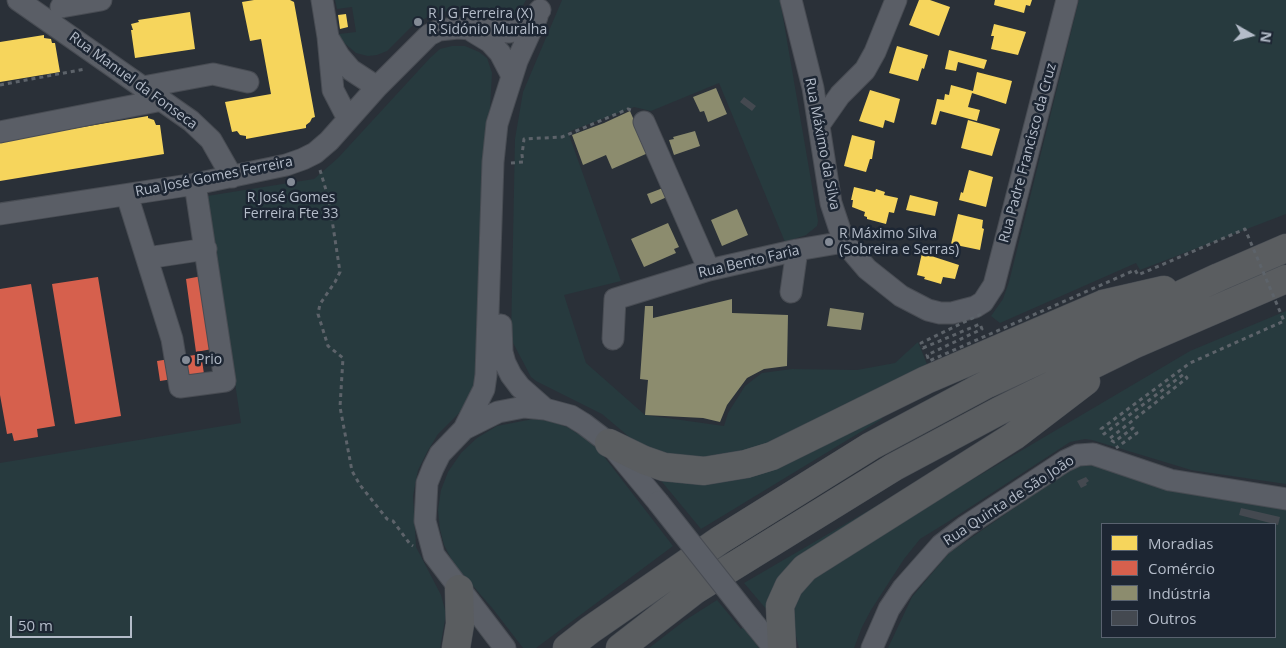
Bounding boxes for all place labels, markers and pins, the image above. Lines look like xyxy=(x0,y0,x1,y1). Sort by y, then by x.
place label: R J G Ferreira (X) R Sidónio Muralha xyxy=(428,6,547,38)
marker: R J G Ferreira (X) R Sidónio Muralha xyxy=(412,16,424,28)
marker: R José Gomes Ferreira Fte 33 xyxy=(285,176,297,188)
place label: R José Gomes Ferreira Fte 33 xyxy=(244,190,338,222)
place label: R Máximo Silva (Sobreira e Serras) xyxy=(839,226,959,258)
marker: R Máximo Silva (Sobreira e Serras) xyxy=(823,236,835,248)
place label: Prio xyxy=(196,352,222,368)
marker: Prio xyxy=(180,354,192,366)

